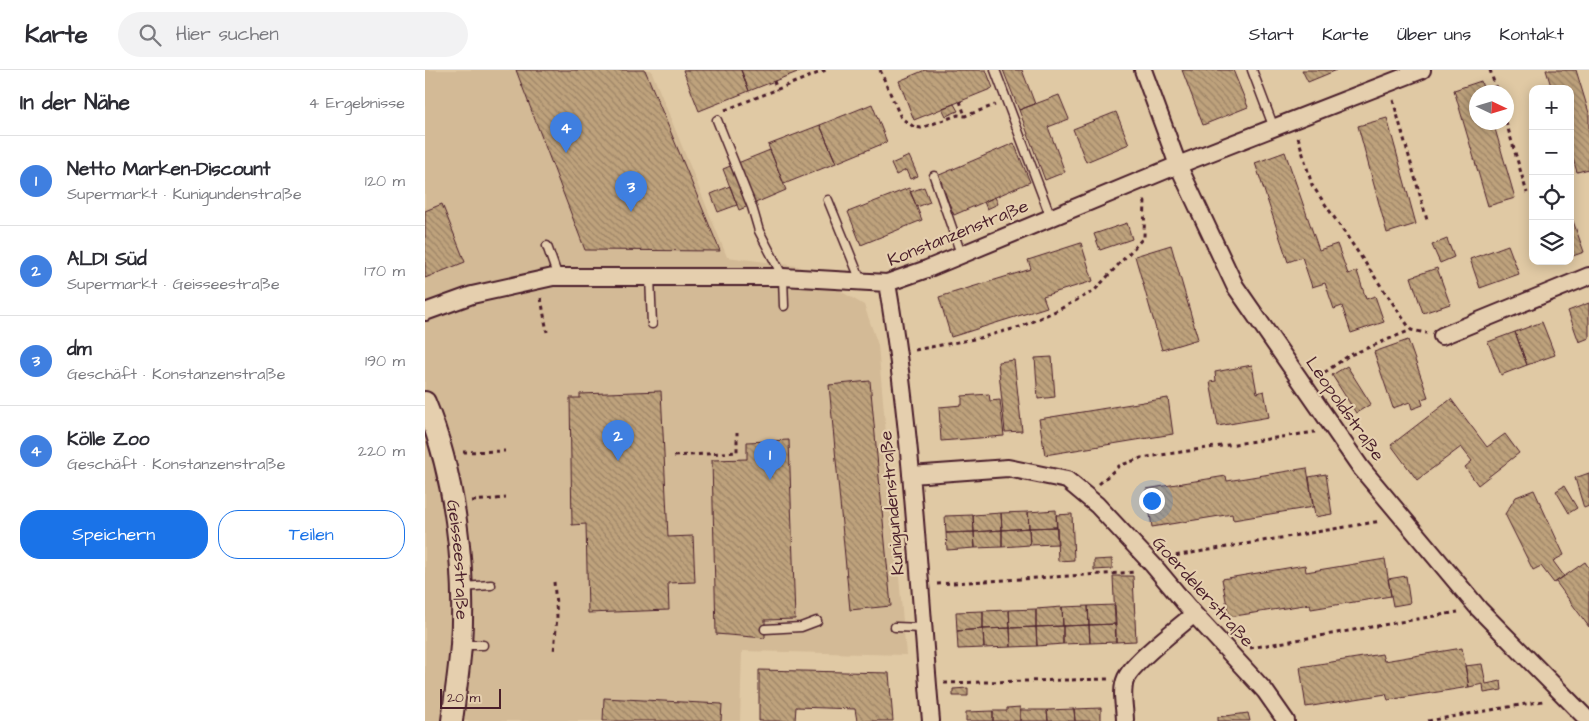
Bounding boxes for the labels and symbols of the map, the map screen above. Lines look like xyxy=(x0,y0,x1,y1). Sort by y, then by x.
north arrow xyxy=(1469,85,1514,130)
pin: 4 xyxy=(550,112,582,153)
pin: 3 xyxy=(615,171,647,212)
street label: Konstanzenstraße xyxy=(884,193,1032,273)
street label: Leopoldstraße xyxy=(1300,352,1391,467)
pin: 2 xyxy=(602,420,634,461)
street label: Kunigundenstraße xyxy=(873,429,912,576)
pin: 1 xyxy=(754,439,786,480)
your location xyxy=(1139,488,1165,514)
street label: Geisseestraße xyxy=(440,498,475,620)
street label: Goerdelerstraße xyxy=(1146,531,1260,653)
scale bar xyxy=(440,686,501,709)

